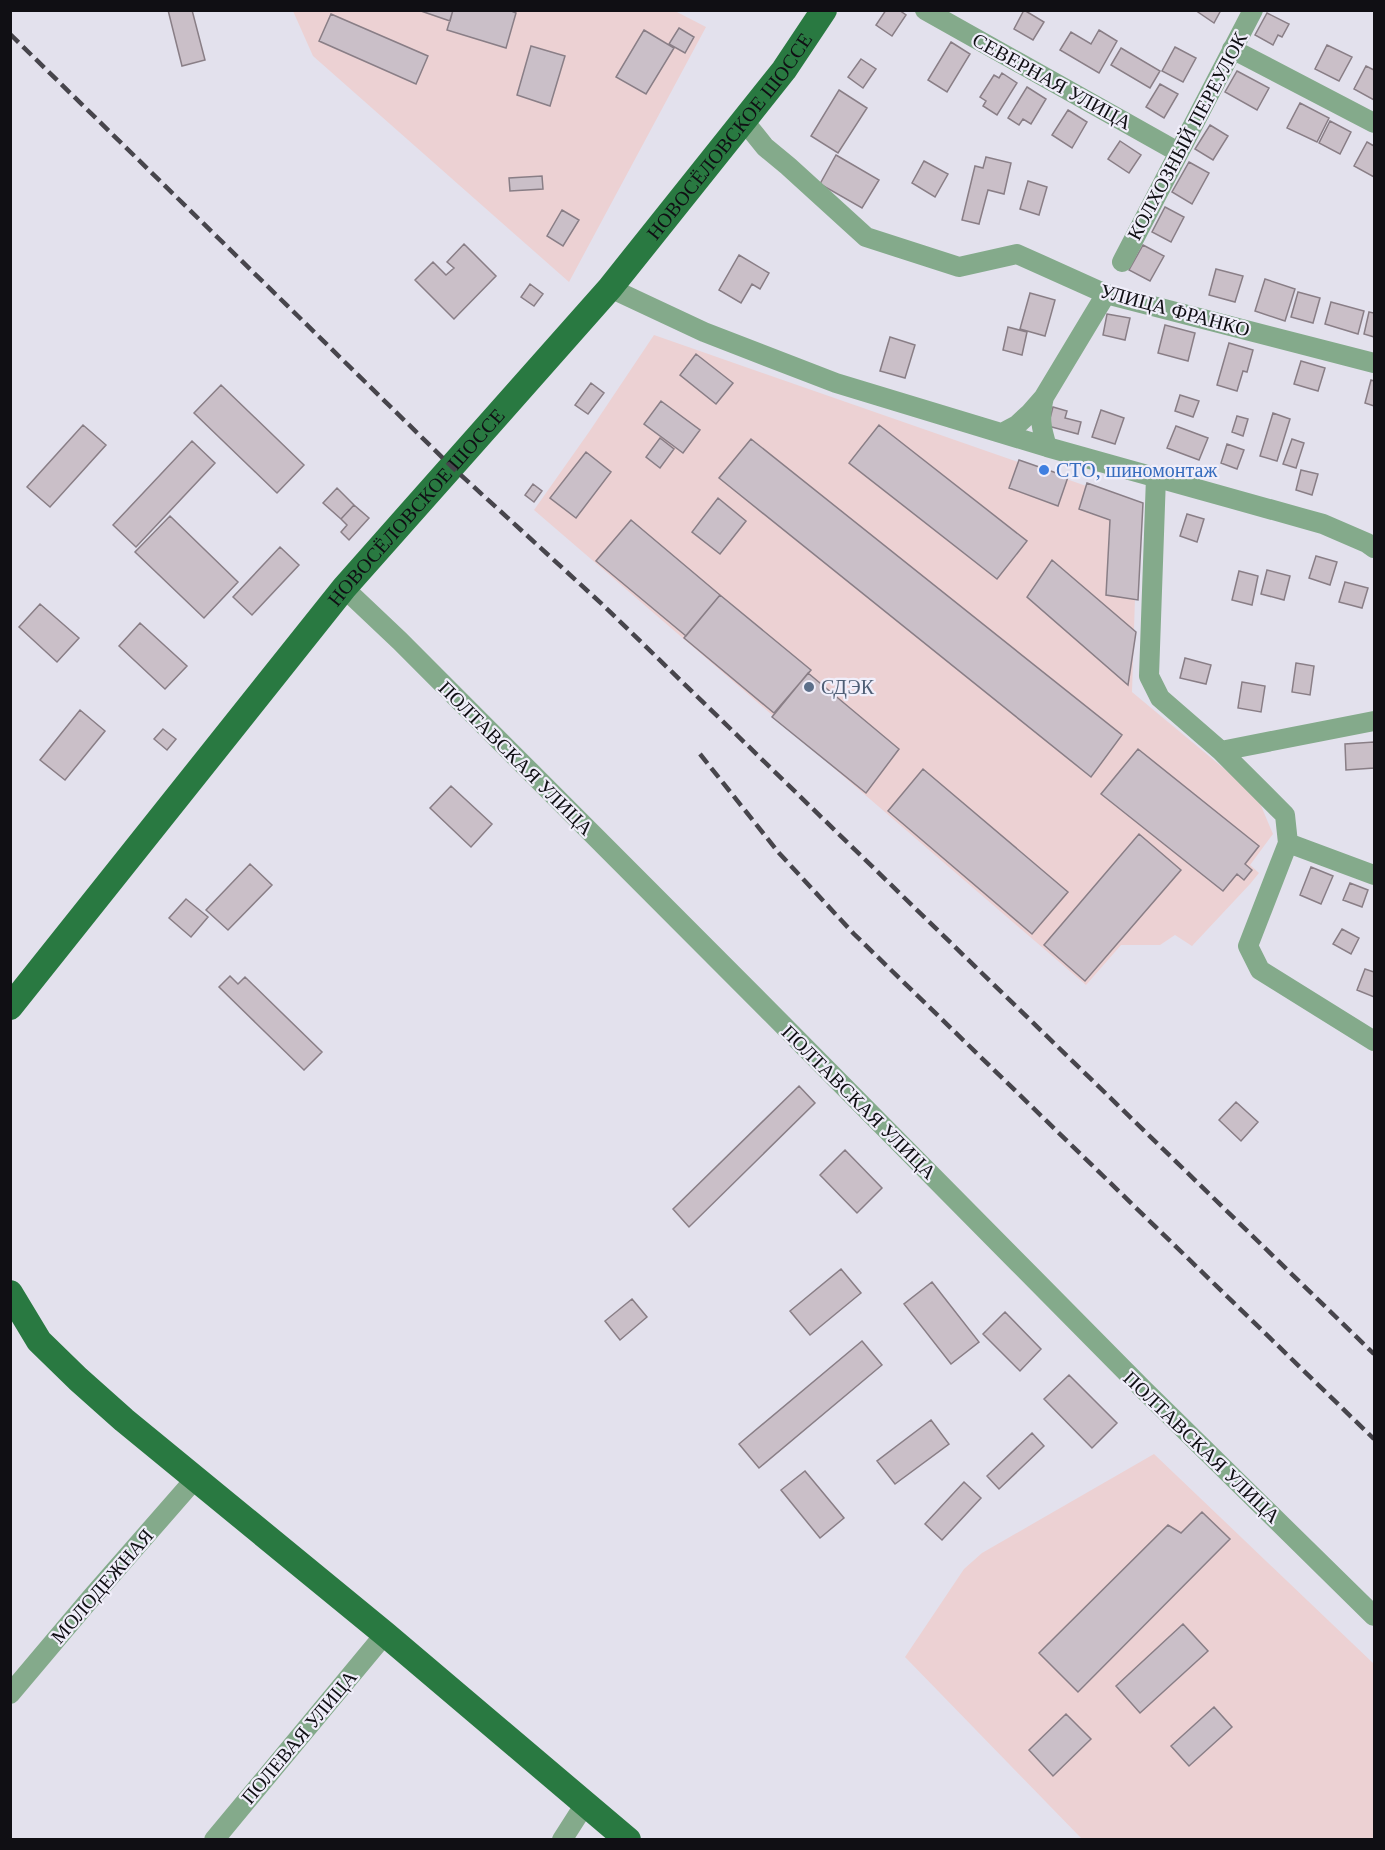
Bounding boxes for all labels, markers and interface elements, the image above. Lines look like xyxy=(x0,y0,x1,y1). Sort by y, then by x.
street label: СЕВЕРНАЯ УЛИЦА xyxy=(968,28,1136,135)
street label: КОЛХОЗНЫЙ ПЕРЕУЛОК xyxy=(1123,28,1252,244)
street label: НОВОСЁЛОВСКОЕ ШОССЕ xyxy=(642,29,816,244)
street label: УЛИЦА ФРАНКО xyxy=(1097,279,1252,342)
street label: НОВОСЁЛОВСКОЕ ШОССЕ xyxy=(323,404,509,610)
place label: СТО, шиномонтаж xyxy=(1056,459,1217,481)
marker: СТО, шиномонтаж xyxy=(1037,463,1051,477)
street label: ПОЛТАВСКАЯ УЛИЦА xyxy=(434,676,598,841)
place label: СДЭК xyxy=(821,676,875,699)
marker: СДЭК xyxy=(802,680,816,694)
street label: ПОЛТАВСКАЯ УЛИЦА xyxy=(777,1020,941,1185)
street label: ПОЛТАВСКАЯ УЛИЦА xyxy=(1119,1367,1285,1529)
street label: МОЛОДЕЖНАЯ xyxy=(46,1524,158,1648)
street label: ПОЛЕВАЯ УЛИЦА xyxy=(237,1665,362,1809)

